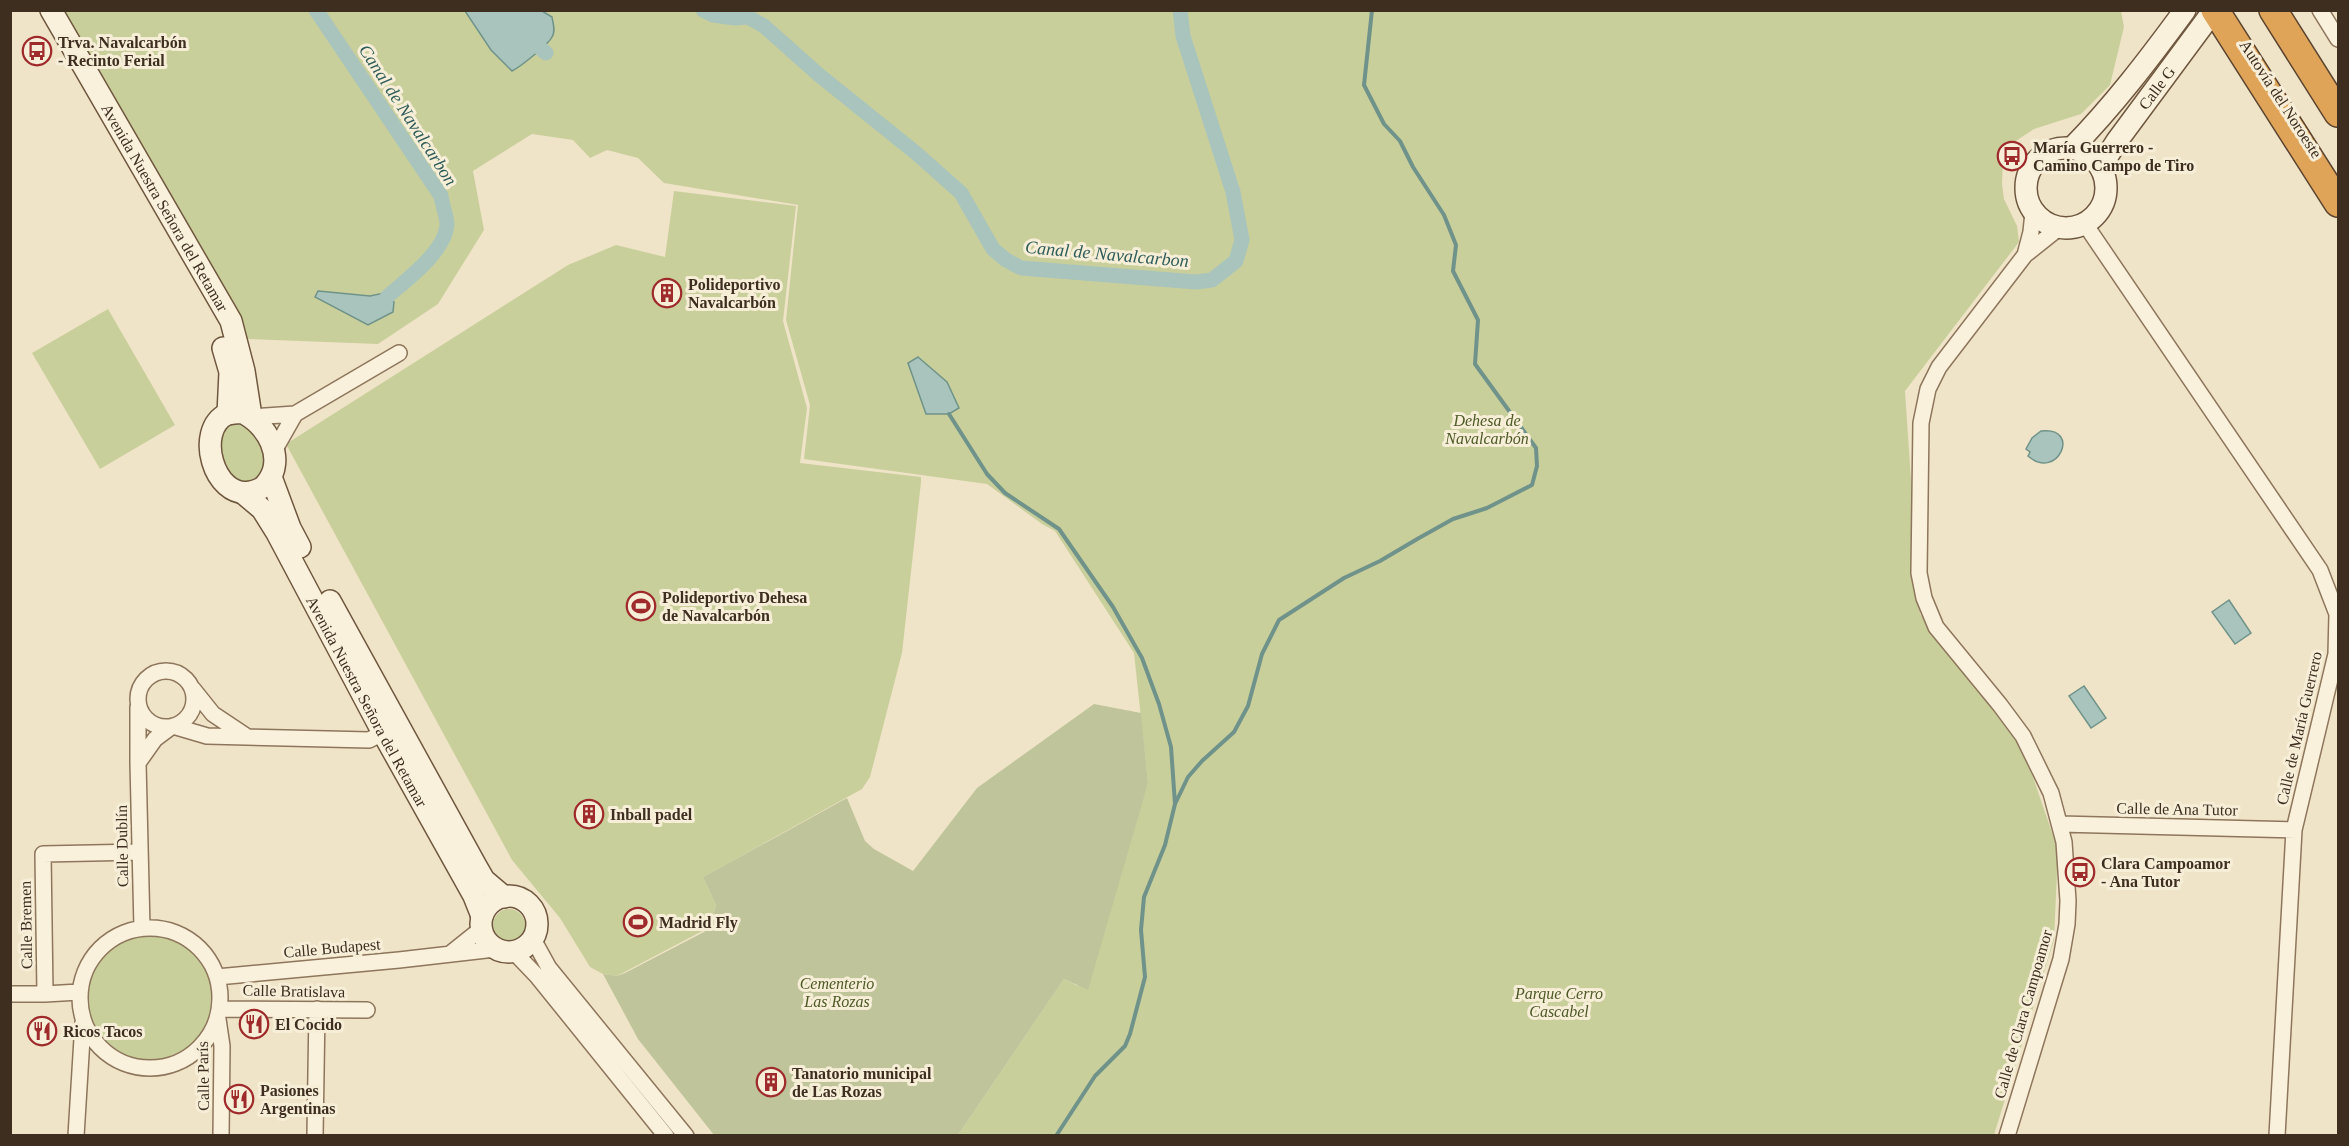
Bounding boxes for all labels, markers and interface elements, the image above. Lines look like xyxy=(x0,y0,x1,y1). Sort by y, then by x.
place label: Trva. Navalcarbón - Recinto Ferial xyxy=(58,34,187,69)
bus stop icon: Trva. Navalcarbón - Recinto Ferial xyxy=(21,35,53,67)
street label: Autovía del Noroeste xyxy=(2237,37,2325,161)
water label: Canal de Navalcarbon xyxy=(355,41,461,189)
street label: Calle G xyxy=(2135,62,2178,113)
street label: Avenida Nuestra Señora del Retamar xyxy=(98,100,232,315)
place label: María Guerrero - Camino Campo de Tiro xyxy=(2033,139,2194,175)
bus stop icon: María Guerrero - Camino Campo de Tiro xyxy=(1996,140,2028,172)
water label: Canal de Navalcarbon xyxy=(1024,237,1190,271)
place label: Polideportivo Navalcarbón xyxy=(688,276,780,311)
building icon: Polideportivo Navalcarbón xyxy=(651,277,683,309)
park label: Dehesa de Navalcarbón xyxy=(1444,412,1529,447)
place label: Polideportivo Dehesa de Navalcarbón xyxy=(662,589,807,624)
sports icon: Polideportivo Dehesa de Navalcarbón xyxy=(625,590,657,622)
street label: Avenida Nuestra Señora del Retamar xyxy=(303,593,431,810)
street label: Calle de María Guerrero xyxy=(2273,650,2325,806)
building icon: Inball padel xyxy=(573,798,605,830)
street label: Calle de Ana Tutor xyxy=(2116,799,2238,819)
street label: Calle Dublín xyxy=(113,805,131,887)
place label: Inball padel xyxy=(610,806,693,824)
place label: Clara Campoamor - Ana Tutor xyxy=(2101,855,2230,890)
bus stop icon: Clara Campoamor - Ana Tutor xyxy=(2064,856,2096,888)
street label: Calle Bremen xyxy=(17,881,35,969)
sports icon: Madrid Fly xyxy=(622,906,654,938)
place label: Madrid Fly xyxy=(659,914,738,932)
street label: Calle de Clara Campoamor xyxy=(1991,927,2056,1101)
street label: Calle Budapest xyxy=(283,935,382,962)
park label: Cementerio Las Rozas xyxy=(800,975,874,1010)
street label: Calle Bratislava xyxy=(243,982,345,1000)
park label: Parque Cerro Cascabel xyxy=(1514,985,1603,1020)
restaurant icon: El Cocido xyxy=(238,1008,270,1040)
restaurant icon: Ricos Tacos xyxy=(26,1015,58,1047)
place label: El Cocido xyxy=(275,1016,342,1033)
place label: Ricos Tacos xyxy=(63,1023,143,1040)
street label: Calle París xyxy=(194,1041,212,1111)
place label: Tanatorio municipal de Las Rozas xyxy=(792,1065,932,1100)
building icon: Tanatorio municipal de Las Rozas xyxy=(755,1066,787,1098)
place label: Pasiones Argentinas xyxy=(260,1082,336,1118)
restaurant icon: Pasiones Argentinas xyxy=(223,1083,255,1115)

